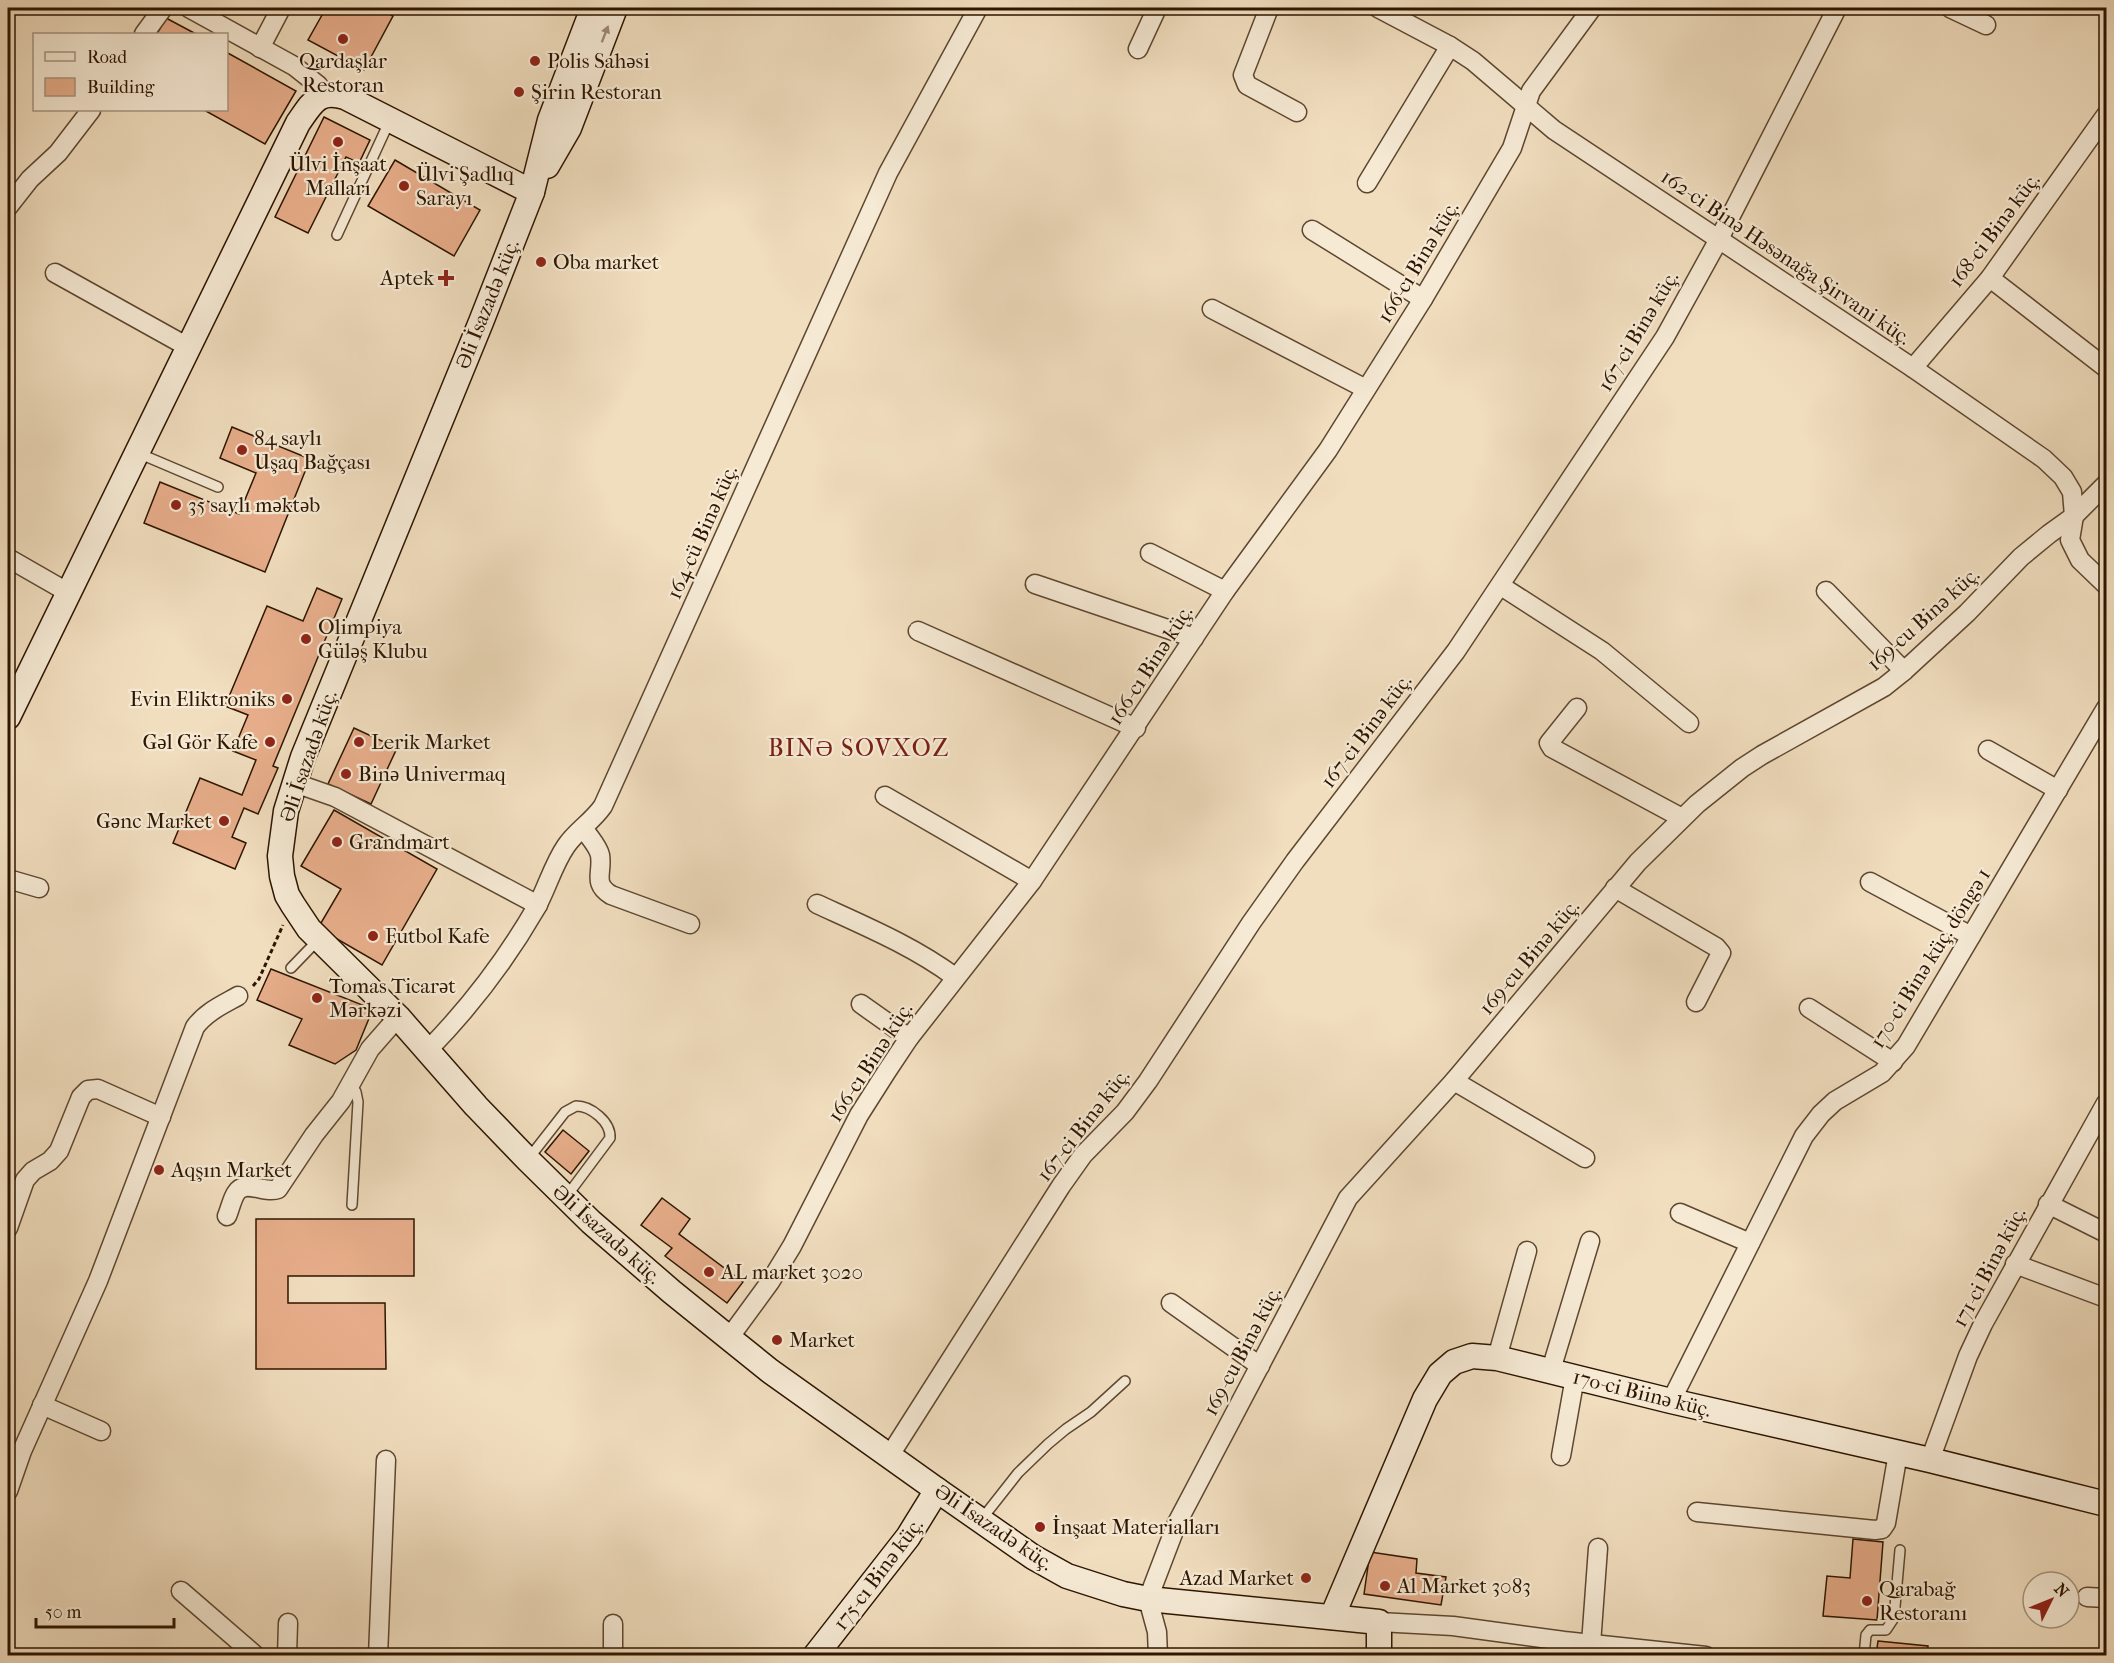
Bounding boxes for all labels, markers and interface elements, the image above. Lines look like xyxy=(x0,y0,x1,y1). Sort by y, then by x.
one-way arrow xyxy=(601,25,610,43)
marker: Qardaşlar Restoran xyxy=(336,32,350,46)
legend xyxy=(33,33,228,111)
text: Road xyxy=(87,47,127,68)
place label: Qardaşlar Restoran xyxy=(299,49,387,97)
place label: Polis Sahəsi xyxy=(547,49,650,73)
marker: Polis Sahəsi xyxy=(528,54,542,68)
text: Building xyxy=(87,77,155,98)
place label: Şirin Restoran xyxy=(531,80,662,104)
marker: Şirin Restoran xyxy=(512,85,526,99)
marker: Ülvi İnşaat Malları xyxy=(331,135,345,149)
place label: Ülvi İnşaat Malları xyxy=(289,152,388,200)
place label: Ülvi Şadlıq Sarayı xyxy=(416,162,515,210)
street label: 162-ci Binə Həsənağa Şirvani küç. xyxy=(1657,164,1915,350)
street label: 168-ci Binə küç. xyxy=(1943,168,2045,292)
marker: Ülvi Şadlıq Sarayı xyxy=(397,179,411,193)
street label: 166-cı Binə küç. xyxy=(1372,197,1464,327)
street label: Əli İsazadə küç. xyxy=(450,236,524,372)
place label: Oba market xyxy=(553,250,660,274)
marker: Oba market xyxy=(534,255,548,269)
place label: Aptek xyxy=(379,266,434,290)
street label: 167-ci Binə küç. xyxy=(1593,267,1683,395)
marker: Aptek xyxy=(439,271,453,285)
place label: 84 saylı Uşaq Bağçası xyxy=(254,426,371,474)
marker: 84 saylı Uşaq Bağçası xyxy=(235,443,249,457)
street label: 164-cü Binə küç. xyxy=(662,461,742,603)
place label: 35 saylı məktəb xyxy=(188,493,320,517)
marker: 35 saylı məktəb xyxy=(169,498,183,512)
street label: 169-cu Binə küç. xyxy=(1862,562,1984,676)
street label: 166-cı Binə küç. xyxy=(1103,601,1197,729)
place label: Olimpiya Güləş Klubu xyxy=(318,615,428,663)
marker: Olimpiya Güləş Klubu xyxy=(299,632,313,646)
street label: 167-ci Binə küç. xyxy=(1315,669,1417,793)
place label: Evin Eliktroniks xyxy=(130,687,275,711)
street label: Əli İsazadə küç. xyxy=(274,687,342,825)
marker: Evin Eliktroniks xyxy=(280,692,294,706)
place label: Gəl Gör Kafe xyxy=(142,730,258,754)
place label: Lerik Market xyxy=(371,730,491,754)
district label: BINƏ SOVXOZ xyxy=(768,734,950,762)
marker: Gəl Gör Kafe xyxy=(263,735,277,749)
marker: Lerik Market xyxy=(352,735,366,749)
place label: Binə Univermaq xyxy=(358,762,507,786)
marker: Binə Univermaq xyxy=(339,767,353,781)
place label: Gənc Market xyxy=(96,809,212,833)
marker: Gənc Market xyxy=(217,814,231,828)
place label: Grandmart xyxy=(349,830,450,854)
marker: Grandmart xyxy=(330,835,344,849)
street label: 170-ci Binə küç. döngə 1 xyxy=(1865,864,1995,1052)
street label: 169-cu Binə küç. xyxy=(1474,895,1584,1019)
place label: Futbol Kafe xyxy=(385,924,490,948)
marker: Futbol Kafe xyxy=(366,929,380,943)
place label: Tomas Ticarət Mərkəzi xyxy=(329,974,456,1022)
marker: Tomas Ticarət Mərkəzi xyxy=(310,991,324,1005)
street label: 166-cı Binə küç. xyxy=(823,998,917,1126)
street label: 167-ci Binə küç. xyxy=(1032,1064,1134,1186)
place label: Aqşın Market xyxy=(170,1158,293,1182)
marker: Aqşın Market xyxy=(152,1163,166,1177)
street label: Əli İsazadə küç. xyxy=(548,1179,666,1289)
street label: 171-ci Binə küç. xyxy=(1947,1203,2031,1331)
place label: AL market 3020 xyxy=(720,1260,863,1284)
marker: AL market 3020 xyxy=(702,1265,716,1279)
street label: 169-cu Binə küç. xyxy=(1198,1282,1286,1420)
place label: Market xyxy=(789,1328,856,1352)
marker: Market xyxy=(770,1333,784,1347)
street label: 17o-ci Biinə küç. xyxy=(1570,1364,1714,1422)
street label: Əli İsazadə küç. xyxy=(930,1479,1058,1575)
street label: 175-cı Binə küç. xyxy=(828,1513,928,1635)
place label: İnşaat Materialları xyxy=(1052,1515,1220,1539)
marker: İnşaat Materialları xyxy=(1033,1520,1047,1534)
place label: Azad Market xyxy=(1178,1566,1295,1590)
north arrow xyxy=(2021,1570,2081,1630)
marker: Azad Market xyxy=(1299,1571,1313,1585)
place label: Al Market 3083 xyxy=(1396,1574,1531,1598)
place label: Qarabağ Restoranı xyxy=(1879,1577,1967,1625)
marker: Al Market 3083 xyxy=(1378,1579,1392,1593)
text: N xyxy=(2051,1579,2073,1602)
scale bar xyxy=(36,1591,174,1629)
marker: Qarabağ Restoranı xyxy=(1860,1594,1874,1608)
text: 50 m xyxy=(45,1602,82,1623)

